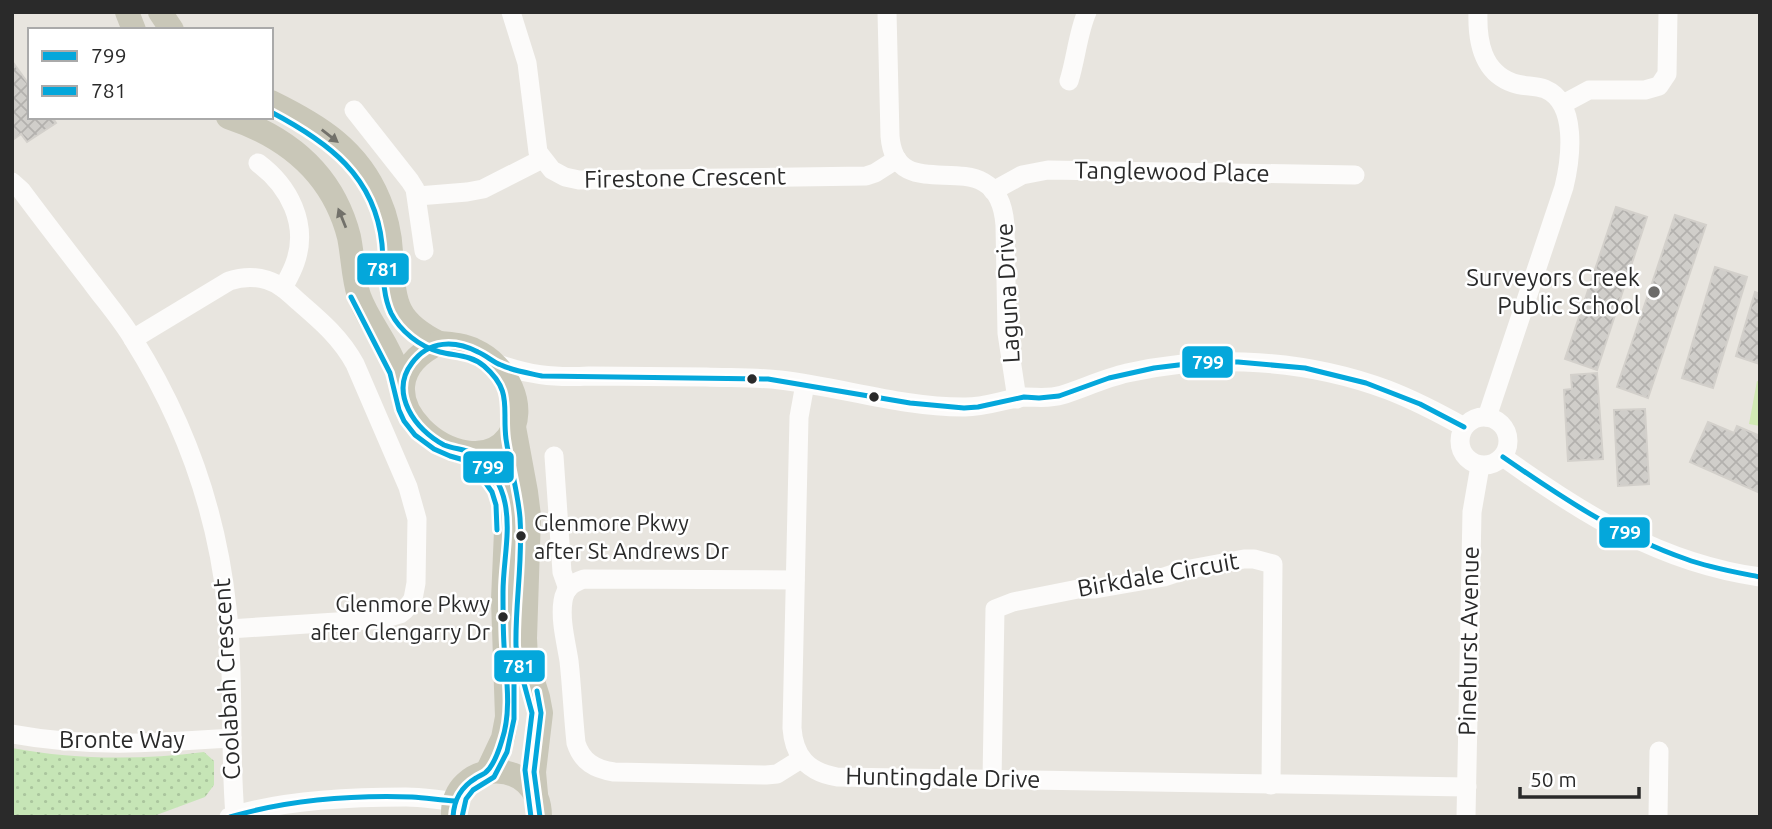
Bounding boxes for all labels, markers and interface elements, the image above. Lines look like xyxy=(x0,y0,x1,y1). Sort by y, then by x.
legend xyxy=(28,28,273,119)
text: 799 xyxy=(91,43,127,67)
text: 781 xyxy=(91,78,127,102)
one-way arrow xyxy=(321,129,339,143)
street label: Tanglewood Place xyxy=(1074,156,1270,187)
street label: Firestone Crescent xyxy=(584,162,787,193)
one-way arrow xyxy=(336,207,347,228)
street label: Laguna Drive xyxy=(990,222,1025,364)
line badge: 781 xyxy=(356,252,410,286)
text: 781 xyxy=(367,258,399,280)
place label: Surveyors Creek Public School xyxy=(1466,264,1640,319)
marker: Surveyors Creek Public School xyxy=(1646,284,1662,300)
line badge: 799 xyxy=(1181,345,1234,379)
text: 799 xyxy=(1192,351,1224,373)
unlabelled marker xyxy=(745,372,759,386)
unlabelled marker xyxy=(867,390,881,404)
line badge: 799 xyxy=(462,450,515,484)
text: 799 xyxy=(472,456,504,478)
place label: Glenmore Pkwy after St Andrews Dr xyxy=(534,510,729,563)
line badge: 799 xyxy=(1598,516,1651,549)
text: 799 xyxy=(1609,521,1641,543)
marker: Glenmore Pkwy after St Andrews Dr xyxy=(514,529,528,543)
street label: Pinehurst Avenue xyxy=(1453,546,1484,736)
street label: Birkdale Circuit xyxy=(1075,547,1241,602)
street label: Coolabah Crescent xyxy=(208,577,245,781)
place label: Glenmore Pkwy after Glengarry Dr xyxy=(311,591,491,644)
marker: Glenmore Pkwy after Glengarry Dr xyxy=(496,610,510,624)
line badge: 781 xyxy=(493,649,546,683)
text: 781 xyxy=(503,655,535,677)
street label: Bronte Way xyxy=(59,726,185,753)
scale bar xyxy=(1520,756,1639,800)
street label: Huntingdale Drive xyxy=(845,762,1041,793)
text: 50 m xyxy=(1530,767,1577,791)

